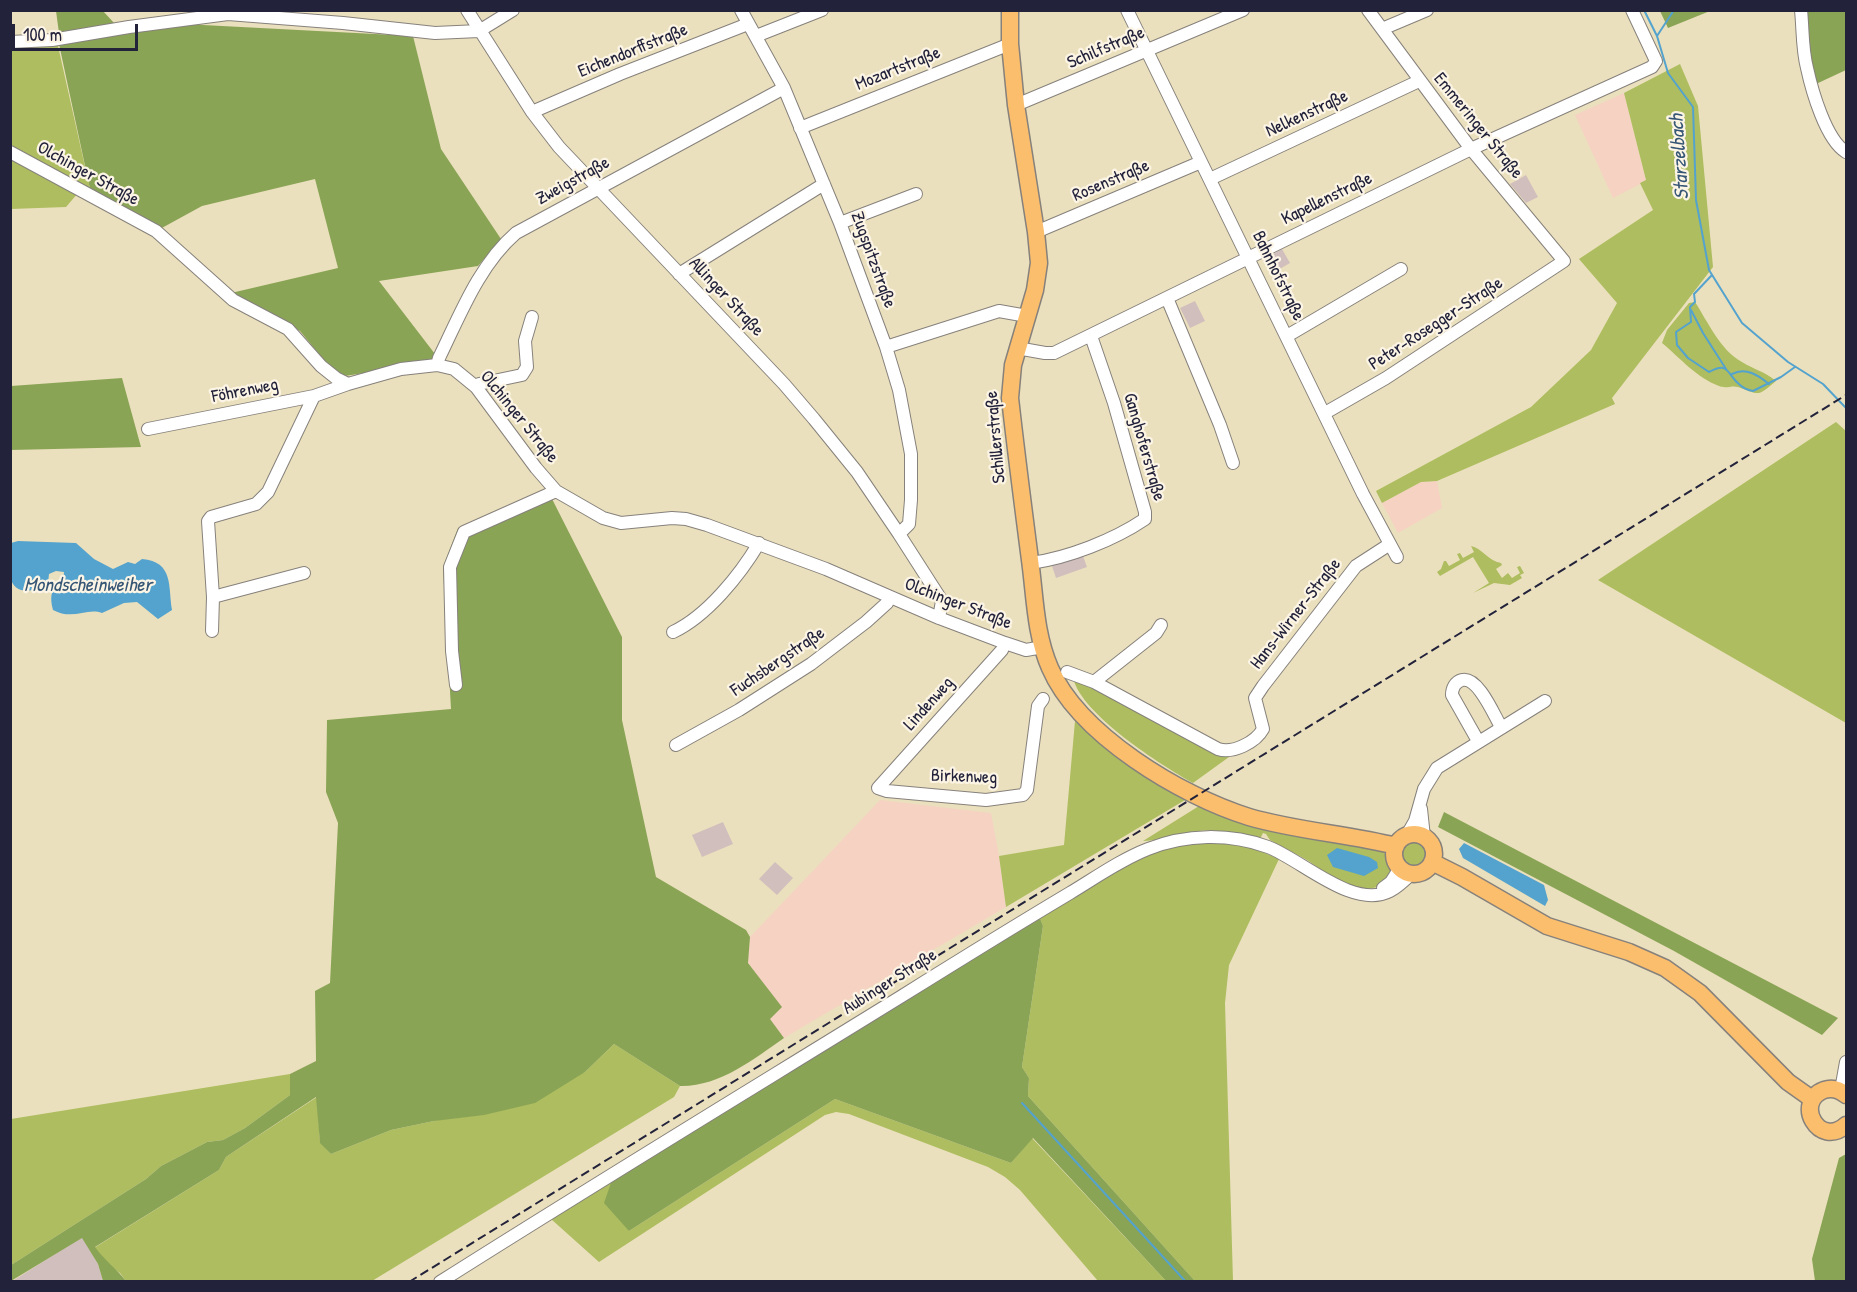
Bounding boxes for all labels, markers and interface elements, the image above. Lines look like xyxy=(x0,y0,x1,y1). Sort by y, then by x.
scale bar xyxy=(15,12,141,50)
street label: Eichendorffstraße xyxy=(575,19,691,83)
text: 100 m xyxy=(23,22,62,47)
street label: Schilfstraße xyxy=(1064,22,1148,74)
street label: Mozartstraße xyxy=(852,42,944,96)
street label: Emmeringer Straße xyxy=(1429,69,1527,183)
street label: Nelkenstraße xyxy=(1263,86,1351,142)
water label: Starzelbach xyxy=(1665,113,1695,201)
street label: Olchinger Straße xyxy=(33,137,143,211)
street label: Zweigstraße xyxy=(533,152,613,210)
street label: Rosenstraße xyxy=(1069,155,1153,207)
street label: Kapellenstraße xyxy=(1278,168,1376,230)
street label: Zugspitzstraße xyxy=(846,209,900,311)
street label: Bahnhofstraße xyxy=(1247,228,1309,324)
street label: Allinger Straße xyxy=(684,253,768,341)
street label: Peter-Rosegger-Straße xyxy=(1365,273,1507,375)
street label: Olchinger Straße xyxy=(475,366,563,468)
street label: Föhrenweg xyxy=(210,374,280,408)
street label: Schillerstraße xyxy=(981,390,1011,484)
street label: Ganghoferstraße xyxy=(1118,391,1170,503)
street label: Hans-Wirner-Straße xyxy=(1246,554,1346,674)
water label: Mondscheinweiher xyxy=(24,574,152,598)
street label: Olchinger Straße xyxy=(901,574,1015,634)
street label: Fuchsbergstraße xyxy=(727,623,829,701)
street label: Lindenweg xyxy=(899,673,959,735)
street label: Birkenweg xyxy=(930,765,998,789)
street label: Aubinger Straße xyxy=(839,945,941,1019)

